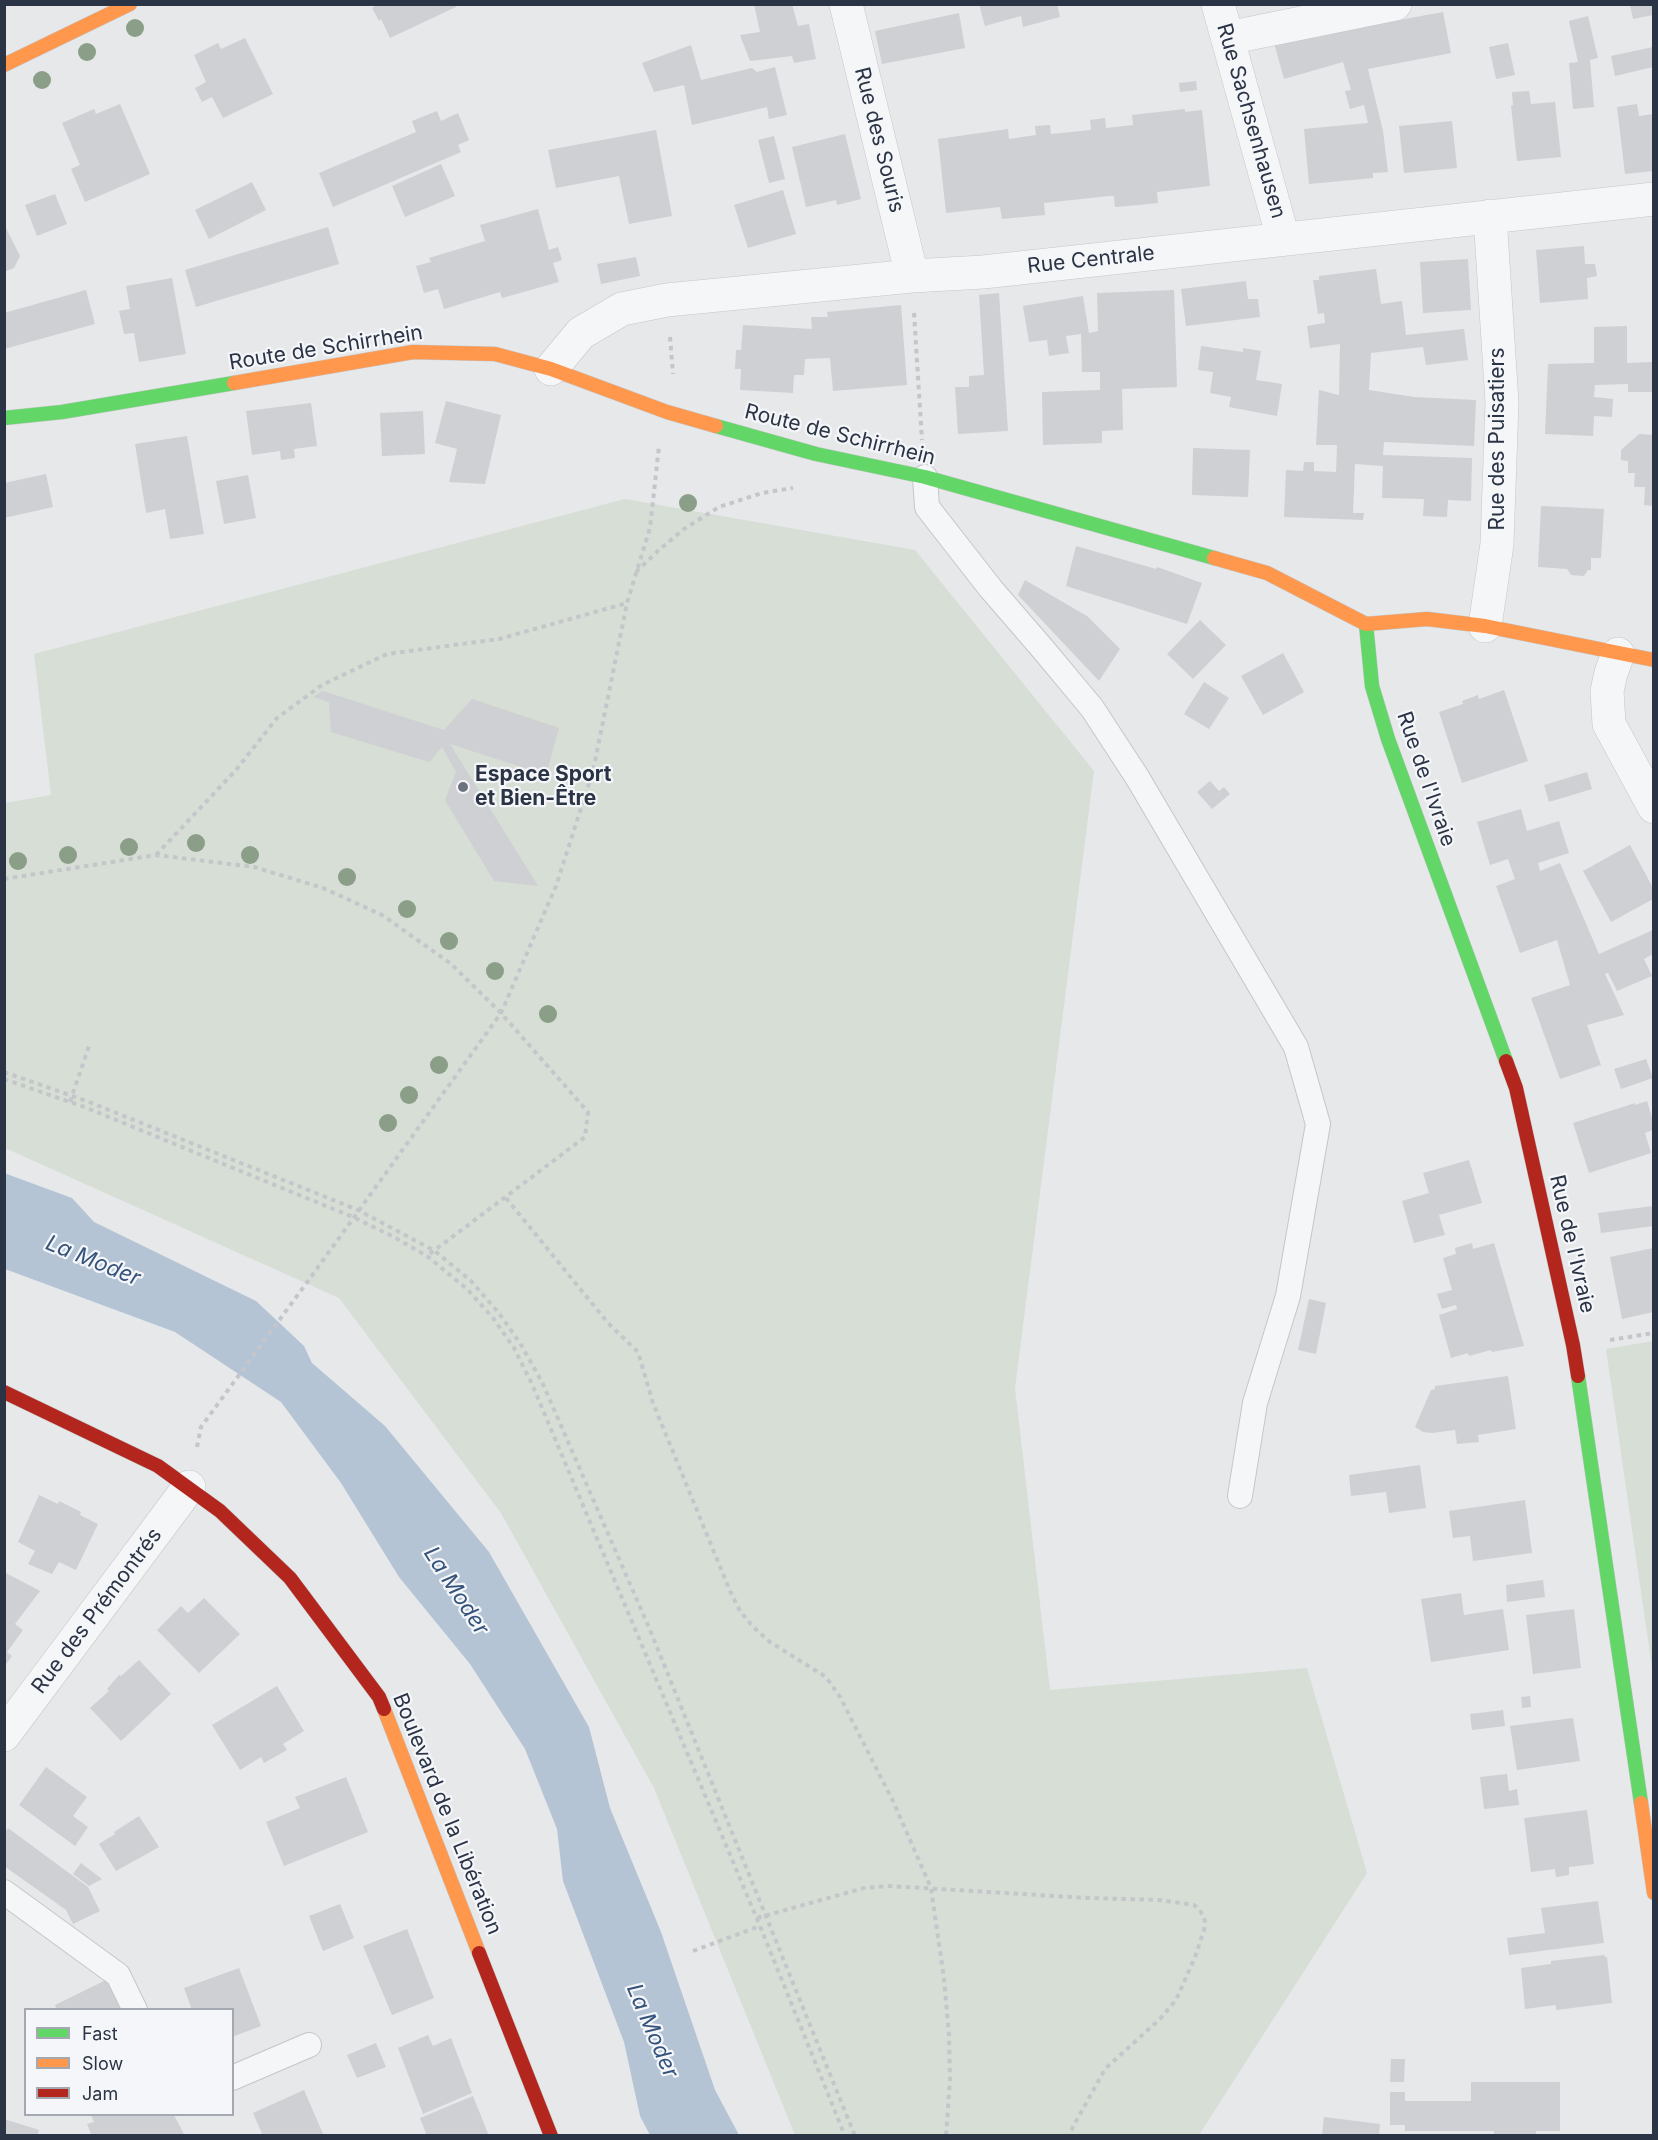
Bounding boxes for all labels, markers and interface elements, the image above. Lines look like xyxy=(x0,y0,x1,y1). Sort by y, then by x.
street label: Rue Sachsenhausen xyxy=(1211,21,1291,221)
street label: Rue des Souris xyxy=(849,65,909,215)
street label: Rue Centrale xyxy=(1026,241,1156,279)
street label: Route de Schirrhein xyxy=(227,320,425,376)
street label: Rue des Puisatiers xyxy=(1485,347,1511,531)
street label: Route de Schirrhein xyxy=(742,399,938,471)
street label: Rue de l'Ivraie xyxy=(1391,708,1461,850)
place label: Espace Sport et Bien-Être xyxy=(475,762,612,812)
marker: Espace Sport et Bien-Être xyxy=(456,780,470,794)
street label: Rue de l'Ivraie xyxy=(1544,1172,1600,1316)
water label: La Moder xyxy=(42,1230,144,1292)
street label: Rue des Prémontrés xyxy=(27,1523,167,1699)
water label: La Moder xyxy=(418,1542,494,1640)
street label: Boulevard de la Libération xyxy=(387,1690,507,1938)
water label: La Moder xyxy=(620,1980,684,2082)
legend xyxy=(24,2008,234,2116)
text: Fast xyxy=(82,2023,118,2044)
text: Slow xyxy=(82,2053,123,2074)
text: Jam xyxy=(82,2083,118,2104)

